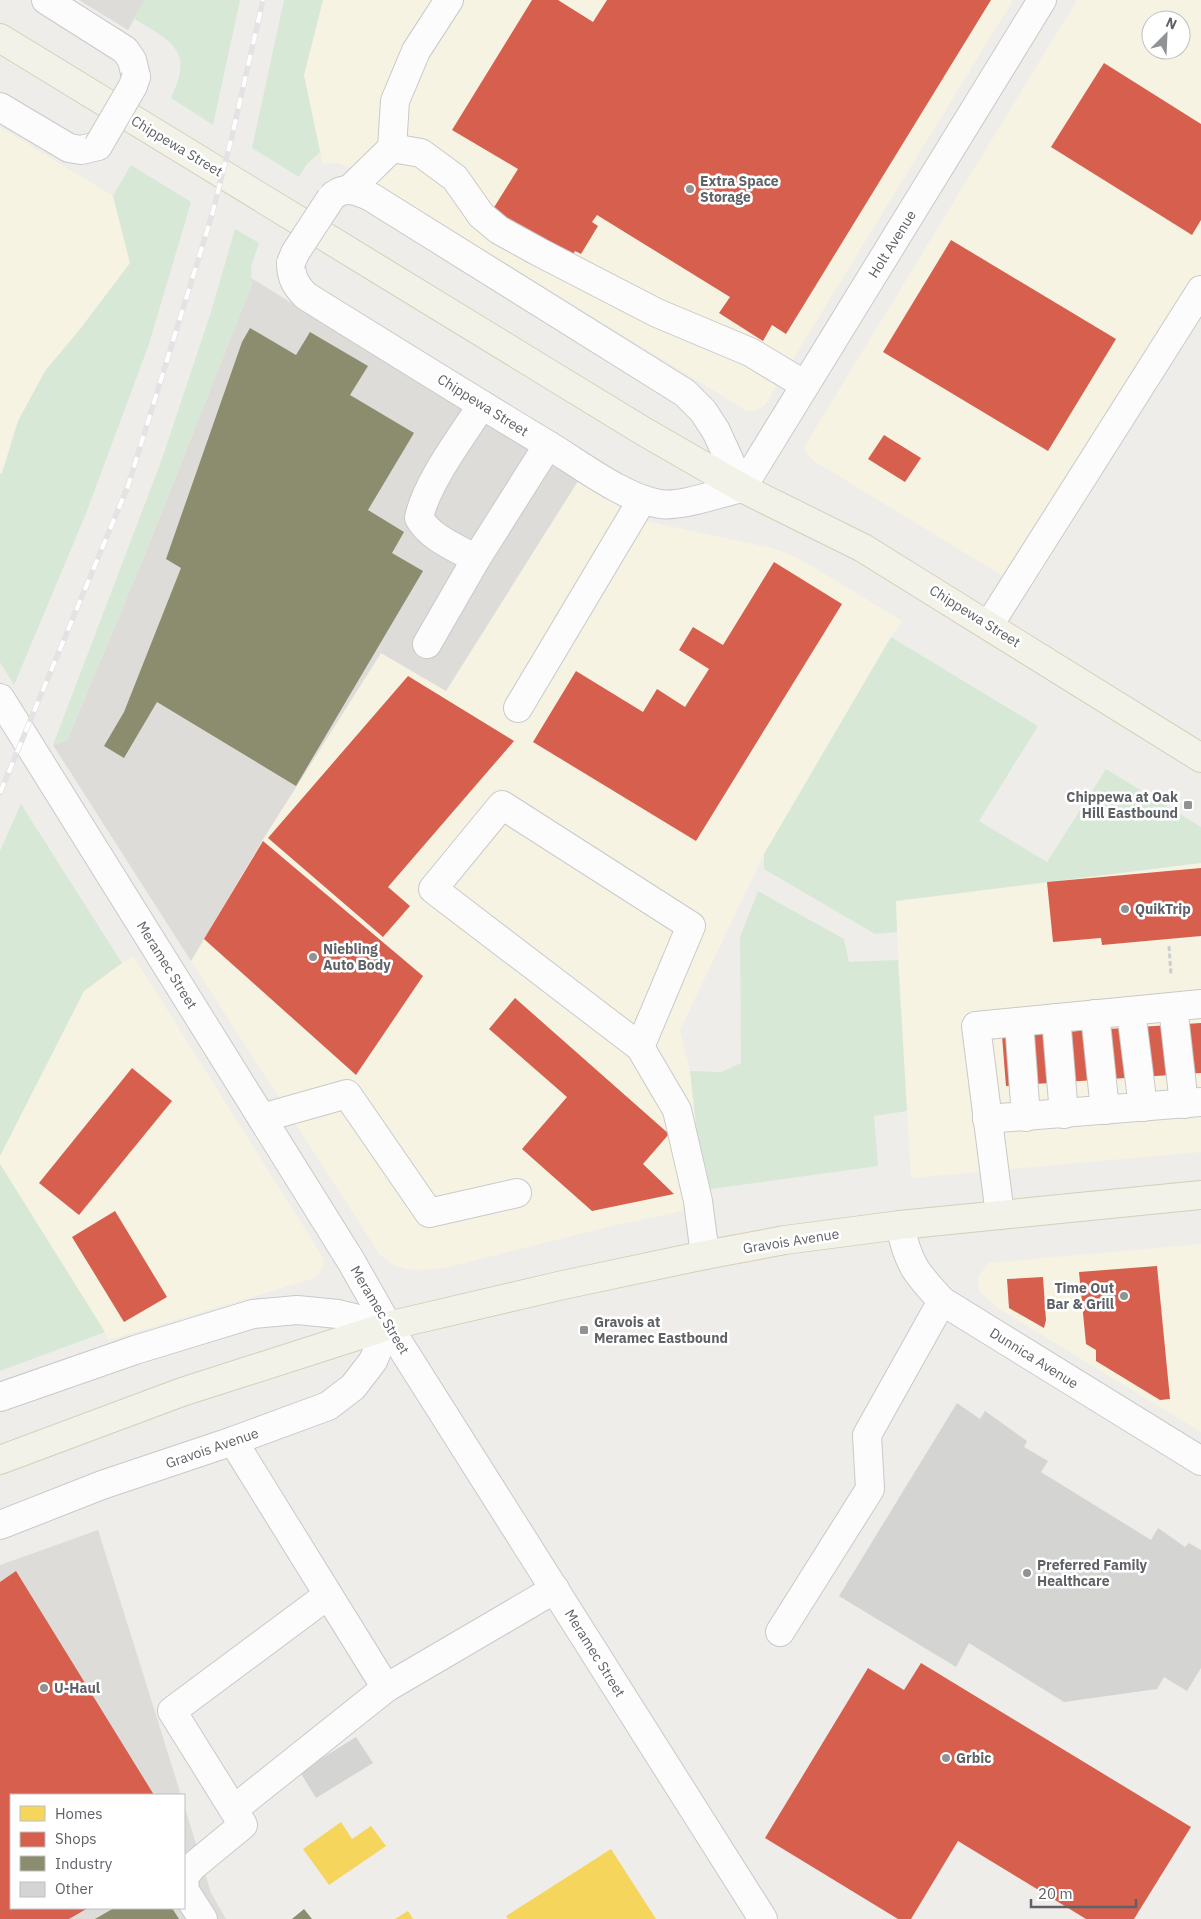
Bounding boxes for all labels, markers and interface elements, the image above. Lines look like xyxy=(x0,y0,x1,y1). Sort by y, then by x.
north arrow xyxy=(1141,10,1191,60)
text: N xyxy=(1163,13,1180,33)
street label: Chippewa Street xyxy=(128,112,226,180)
place label: Extra Space Storage xyxy=(700,172,779,206)
marker: Extra Space Storage xyxy=(684,183,696,195)
street label: Holt Avenue xyxy=(864,207,920,281)
street label: Chippewa Street xyxy=(434,370,532,440)
street label: Chippewa Street xyxy=(926,581,1024,651)
place label: Chippewa at Oak Hill Eastbound xyxy=(1066,788,1179,822)
marker: Chippewa at Oak Hill Eastbound xyxy=(1182,799,1194,811)
place label: QuikTrip xyxy=(1135,900,1191,918)
marker: QuikTrip xyxy=(1119,903,1131,915)
street label: Meramec Street xyxy=(133,918,201,1012)
place label: Niebling Auto Body xyxy=(323,940,391,974)
marker: Niebling Auto Body xyxy=(307,951,319,963)
street label: Gravois Avenue xyxy=(742,1224,841,1257)
street label: Meramec Street xyxy=(346,1262,414,1358)
place label: Time Out Bar & Grill xyxy=(1046,1279,1114,1313)
marker: Time Out Bar & Grill xyxy=(1118,1290,1130,1302)
place label: Gravois at Meramec Eastbound xyxy=(594,1313,728,1347)
marker: Gravois at Meramec Eastbound xyxy=(578,1324,590,1336)
street label: Dunnica Avenue xyxy=(986,1324,1082,1393)
street label: Gravois Avenue xyxy=(163,1424,261,1472)
place label: Preferred Family Healthcare xyxy=(1037,1556,1148,1590)
marker: Preferred Family Healthcare xyxy=(1021,1567,1033,1579)
street label: Meramec Street xyxy=(561,1606,629,1700)
place label: U-Haul xyxy=(54,1679,100,1697)
marker: U-Haul xyxy=(38,1682,50,1694)
place label: Grbic xyxy=(956,1749,991,1767)
marker: Grbic xyxy=(940,1752,952,1764)
legend xyxy=(10,1794,185,1909)
text: Homes xyxy=(55,1804,103,1823)
text: Shops xyxy=(55,1829,97,1848)
text: Industry xyxy=(55,1854,113,1873)
scale bar xyxy=(1031,1876,1136,1908)
text: Other xyxy=(55,1879,94,1898)
text: 20 m xyxy=(1038,1884,1073,1903)

